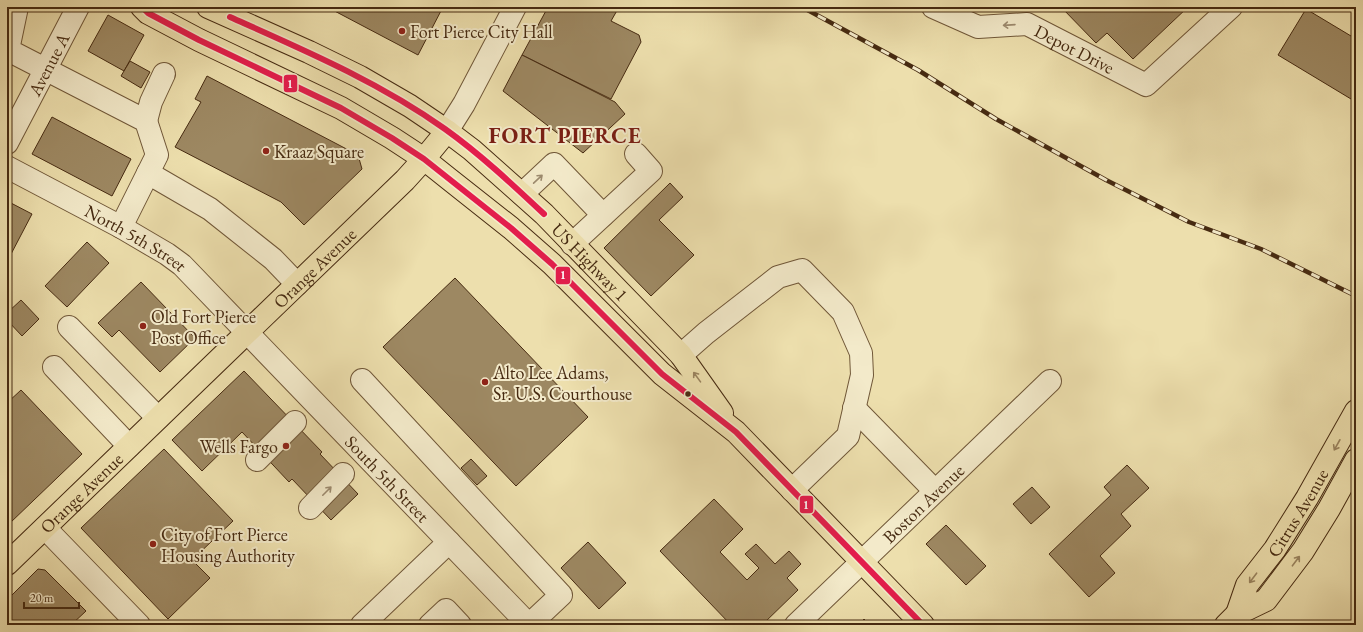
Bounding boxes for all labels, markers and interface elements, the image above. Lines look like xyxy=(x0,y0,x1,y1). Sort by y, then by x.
street label: Depot Drive xyxy=(1031,18,1119,78)
place label: Fort Pierce City Hall xyxy=(410,20,553,43)
one-way arrow xyxy=(1003,22,1016,29)
marker: Fort Pierce City Hall xyxy=(397,26,407,36)
street label: Avenue A xyxy=(22,28,74,100)
line badge: 1 xyxy=(283,74,298,93)
text: 1 xyxy=(287,77,293,91)
district label: FORT PIERCE xyxy=(488,121,642,150)
place label: Kraaz Square xyxy=(274,140,364,163)
marker: Kraaz Square xyxy=(261,146,271,156)
one-way arrow xyxy=(533,174,543,184)
street label: North 5th Street xyxy=(81,199,193,276)
street label: US Highway 1 xyxy=(547,219,633,305)
street label: Orange Avenue xyxy=(268,222,361,313)
line badge: 1 xyxy=(555,266,571,285)
place label: Old Fort Pierce Post Office xyxy=(151,305,256,349)
marker: Old Fort Pierce Post Office xyxy=(138,321,148,331)
place label: Alto Lee Adams, Sr. U.S. Courthouse xyxy=(492,361,632,405)
one-way arrow xyxy=(693,372,701,383)
marker: Alto Lee Adams, Sr. U.S. Courthouse xyxy=(480,377,490,387)
unlabelled marker xyxy=(683,389,693,399)
street label: South 5th Street xyxy=(340,430,435,527)
place label: Wells Fargo xyxy=(200,435,278,458)
one-way arrow xyxy=(1333,439,1340,451)
marker: Wells Fargo xyxy=(281,441,291,451)
street label: Orange Avenue xyxy=(35,447,127,538)
street label: Boston Avenue xyxy=(877,458,969,548)
street label: Citrus Avenue xyxy=(1262,464,1333,562)
one-way arrow xyxy=(322,486,331,496)
line badge: 1 xyxy=(799,495,814,514)
text: 1 xyxy=(803,498,809,512)
place label: City of Fort Pierce Housing Authority xyxy=(161,523,295,567)
marker: City of Fort Pierce Housing Authority xyxy=(148,539,158,549)
one-way arrow xyxy=(1292,555,1300,566)
one-way arrow xyxy=(1249,573,1257,584)
scale bar xyxy=(24,584,79,610)
text: 20 m xyxy=(30,590,54,606)

